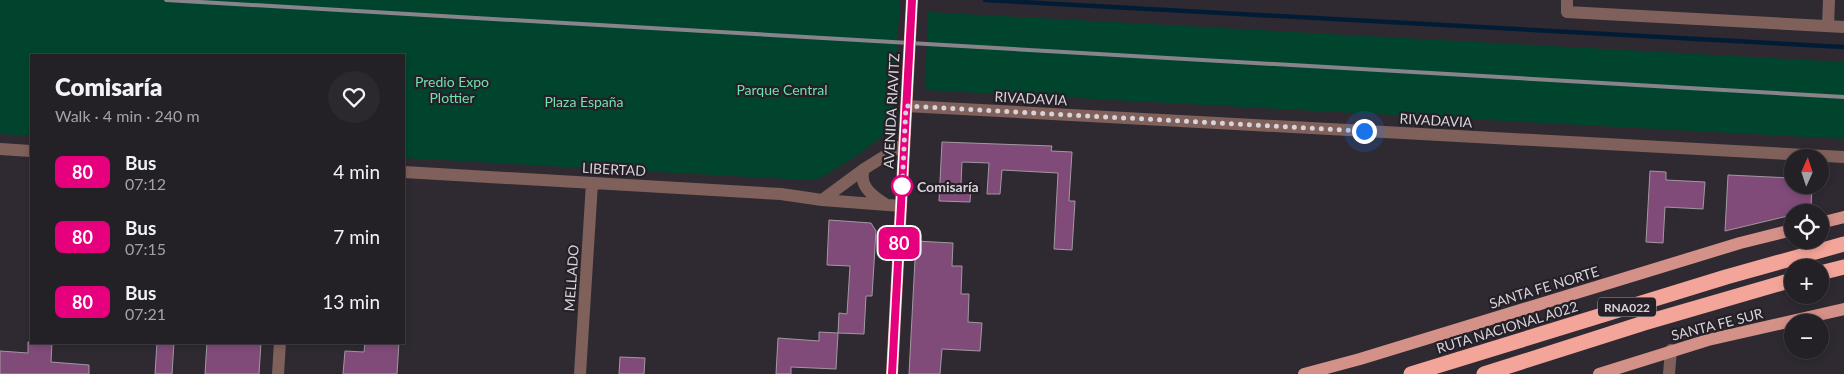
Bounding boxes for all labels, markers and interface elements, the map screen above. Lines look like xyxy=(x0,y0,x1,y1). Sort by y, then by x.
street label: AVENIDA RIAVITZ xyxy=(879,53,903,169)
button: heart xyxy=(328,71,380,123)
text: Comisaría xyxy=(55,72,162,101)
park label: Predio Expo Plottier xyxy=(415,73,489,106)
park label: Parque Central xyxy=(736,81,828,98)
street label: RIVADAVIA xyxy=(994,88,1068,108)
park label: Plaza España xyxy=(544,93,624,110)
text: Walk · 4 min · 240 m xyxy=(55,106,200,125)
street label: RIVADAVIA xyxy=(1399,110,1473,130)
your location xyxy=(1352,119,1377,144)
north arrow xyxy=(1784,149,1829,194)
map controls xyxy=(1784,149,1829,359)
text: Bus xyxy=(125,151,156,174)
street label: LIBERTAD xyxy=(582,159,646,179)
text: 4 min xyxy=(333,160,380,183)
text: 80 xyxy=(72,161,93,183)
text: 07:12 xyxy=(125,174,166,193)
marker: Comisaría xyxy=(891,175,913,197)
place label: Comisaría xyxy=(917,178,979,195)
button: locate xyxy=(1784,204,1829,249)
text: Bus xyxy=(125,216,156,239)
text: 7 min xyxy=(333,225,380,248)
text: 80 xyxy=(72,226,93,248)
line badge: 80 xyxy=(876,227,922,259)
text: 80 xyxy=(889,232,909,254)
text: 07:15 xyxy=(125,239,166,258)
street label: MELLADO xyxy=(560,244,582,312)
button: + xyxy=(1784,259,1829,304)
street label: SANTA FE NORTE xyxy=(1487,262,1601,312)
text: Bus xyxy=(125,281,156,304)
text: 13 min xyxy=(322,290,380,313)
text: 80 xyxy=(72,291,93,313)
street label: RUTA NACIONAL A022 xyxy=(1434,297,1580,357)
road number: RNA022 xyxy=(1598,298,1656,316)
text: 07:21 xyxy=(125,304,166,323)
street label: SANTA FE SUR xyxy=(1669,304,1765,344)
button: − xyxy=(1784,314,1829,359)

